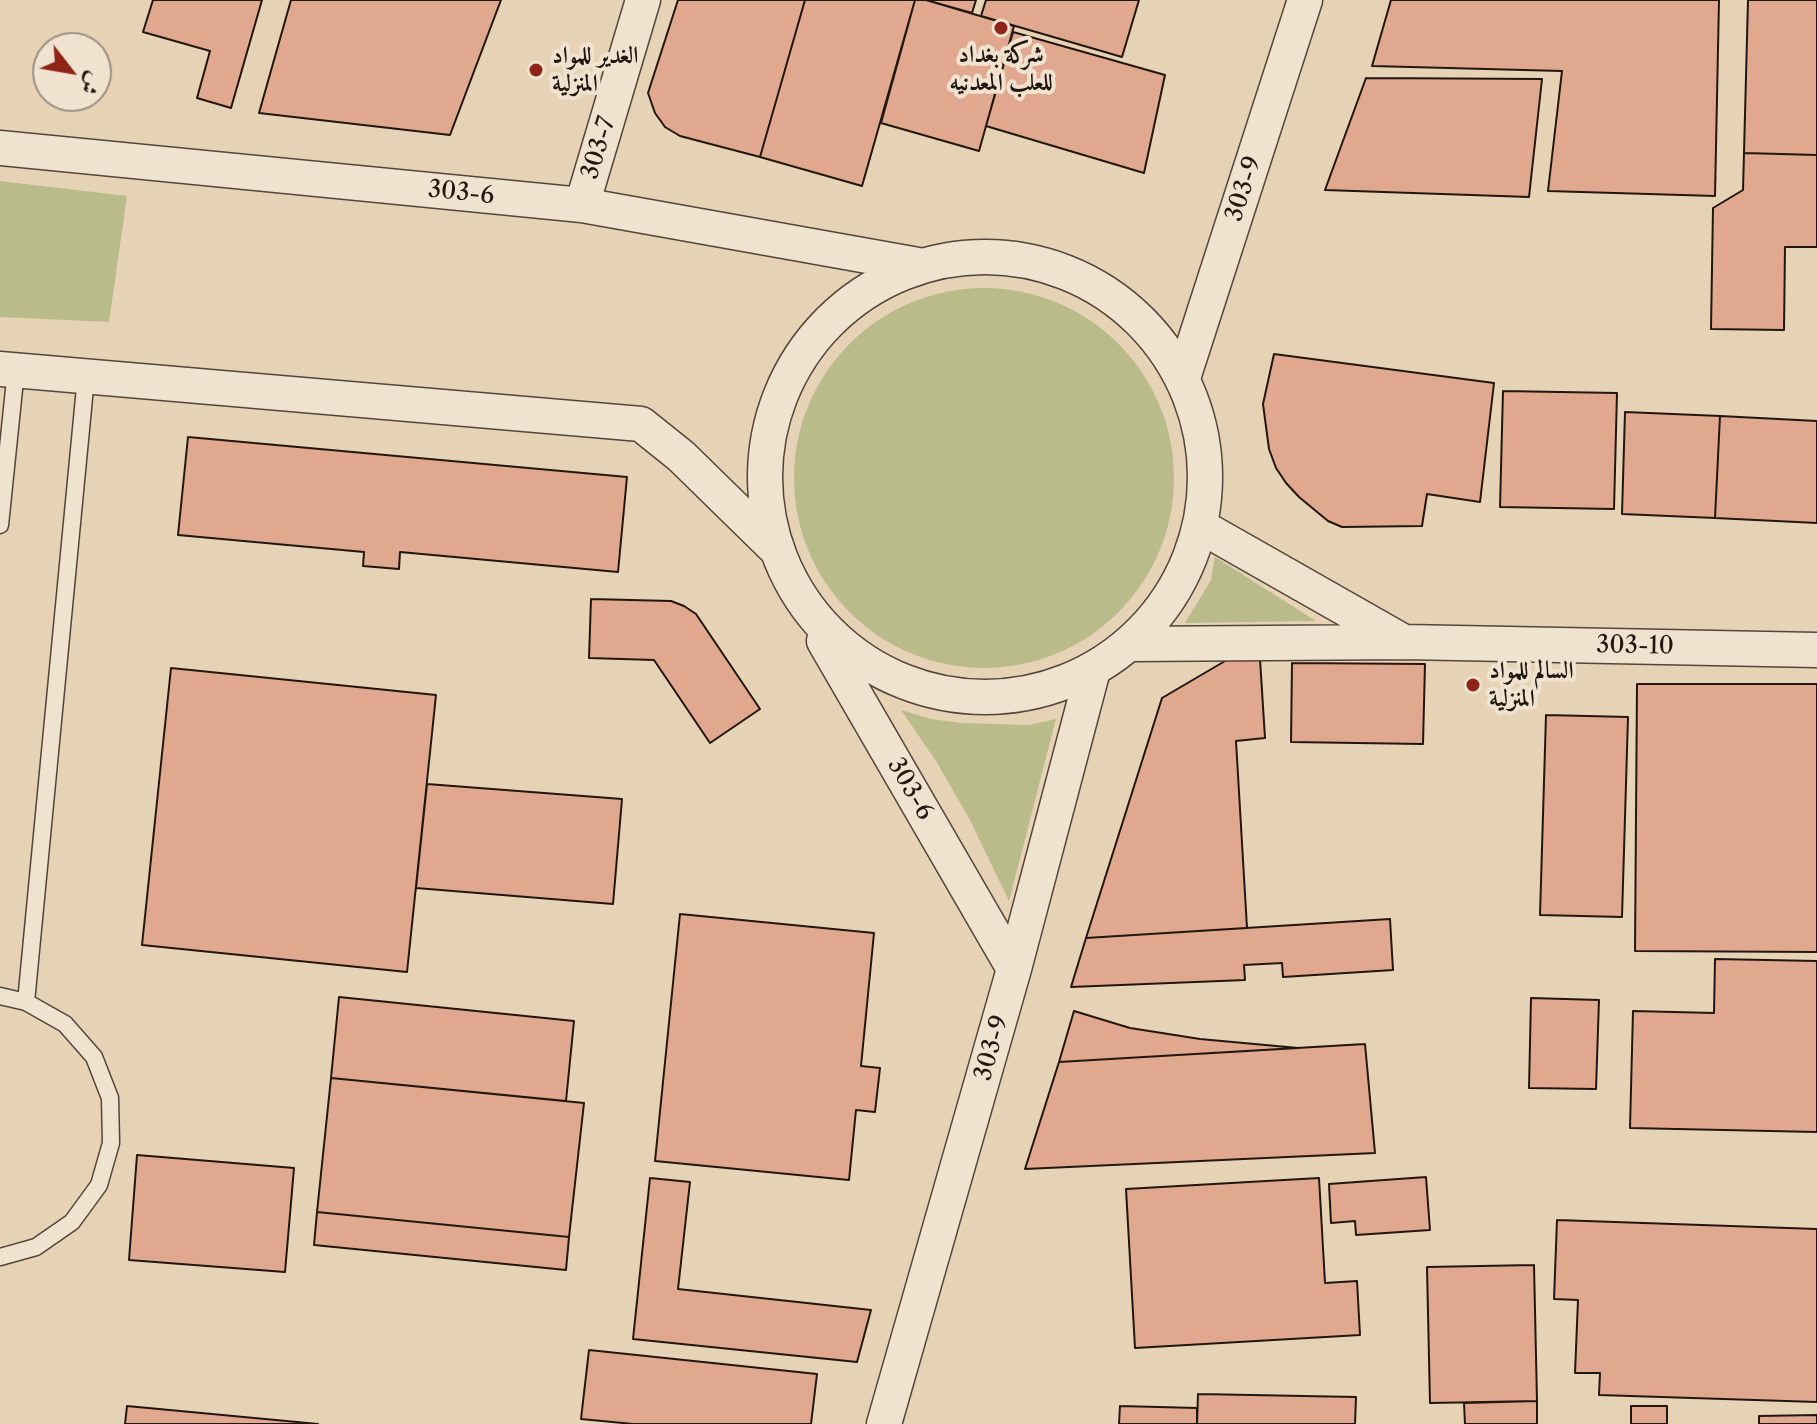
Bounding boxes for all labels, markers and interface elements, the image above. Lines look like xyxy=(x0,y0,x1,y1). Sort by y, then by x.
marker: شركة بغداد للعلب المعدنيه xyxy=(992,19,1010,37)
north arrow xyxy=(32,32,112,112)
place label: شركة بغداد للعلب المعدنيه xyxy=(949,41,1053,97)
place label: الغدير للمواد المنزلية xyxy=(552,42,639,98)
marker: الغدير للمواد المنزلية xyxy=(527,61,545,79)
text: ش xyxy=(74,67,108,100)
street label: 303-7 xyxy=(576,113,622,183)
street label: 303-9 xyxy=(1220,153,1268,225)
street label: 303-6 xyxy=(426,175,496,211)
street label: 303-10 xyxy=(1596,631,1674,661)
place label: السالم للمواد المنزلية xyxy=(1489,657,1574,713)
marker: السالم للمواد المنزلية xyxy=(1464,676,1482,694)
street label: 303-6 xyxy=(881,753,939,825)
street label: 303-9 xyxy=(969,1012,1015,1084)

